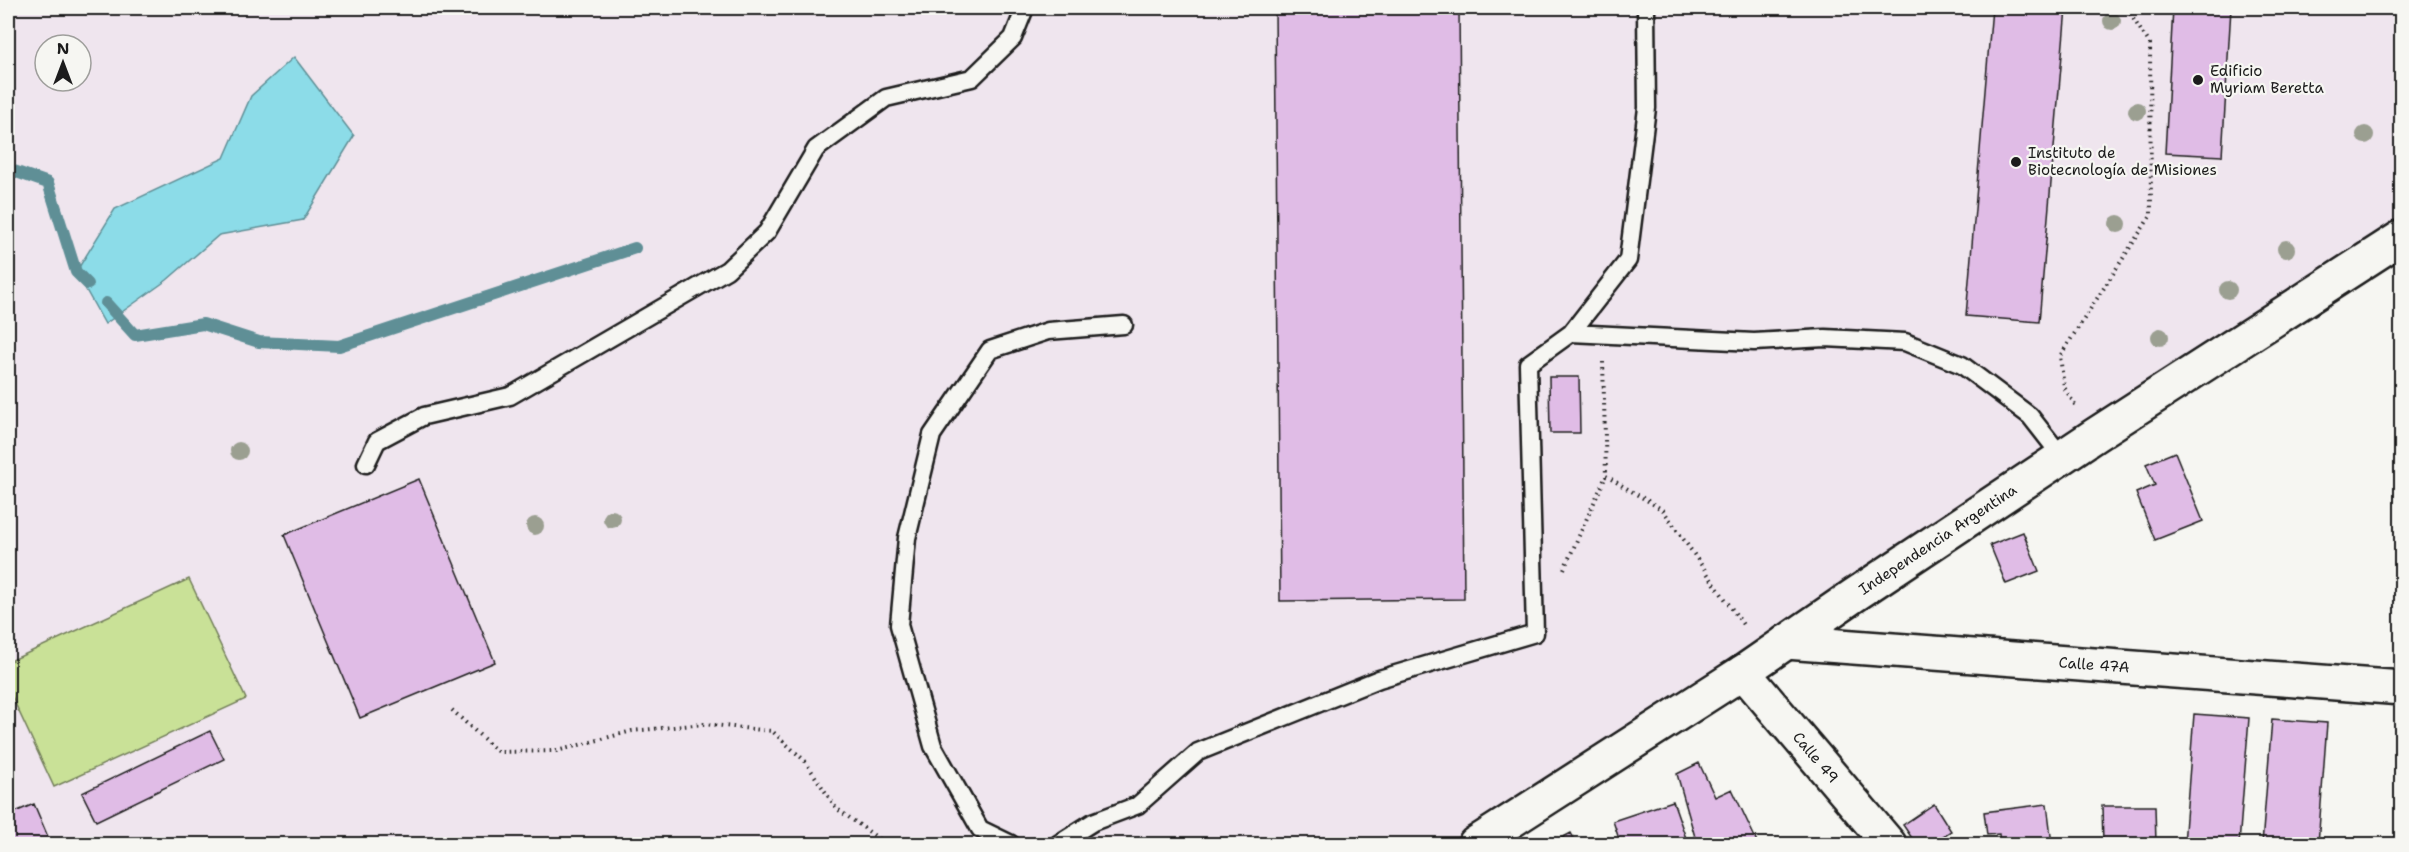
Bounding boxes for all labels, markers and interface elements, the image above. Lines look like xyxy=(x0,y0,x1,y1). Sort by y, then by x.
north arrow xyxy=(33,33,93,93)
text: N xyxy=(57,38,69,59)
place label: Edificio Myriam Beretta xyxy=(2210,61,2324,98)
marker: Edificio Myriam Beretta xyxy=(2191,73,2205,87)
place label: Instituto de Biotecnología de Misiones xyxy=(2028,143,2217,180)
marker: Instituto de Biotecnología de Misiones xyxy=(2009,155,2023,169)
street label: Independencia Argentina xyxy=(1855,479,2021,599)
street label: Calle 47A xyxy=(2058,652,2130,678)
street label: Calle 49 xyxy=(1788,728,1843,787)

